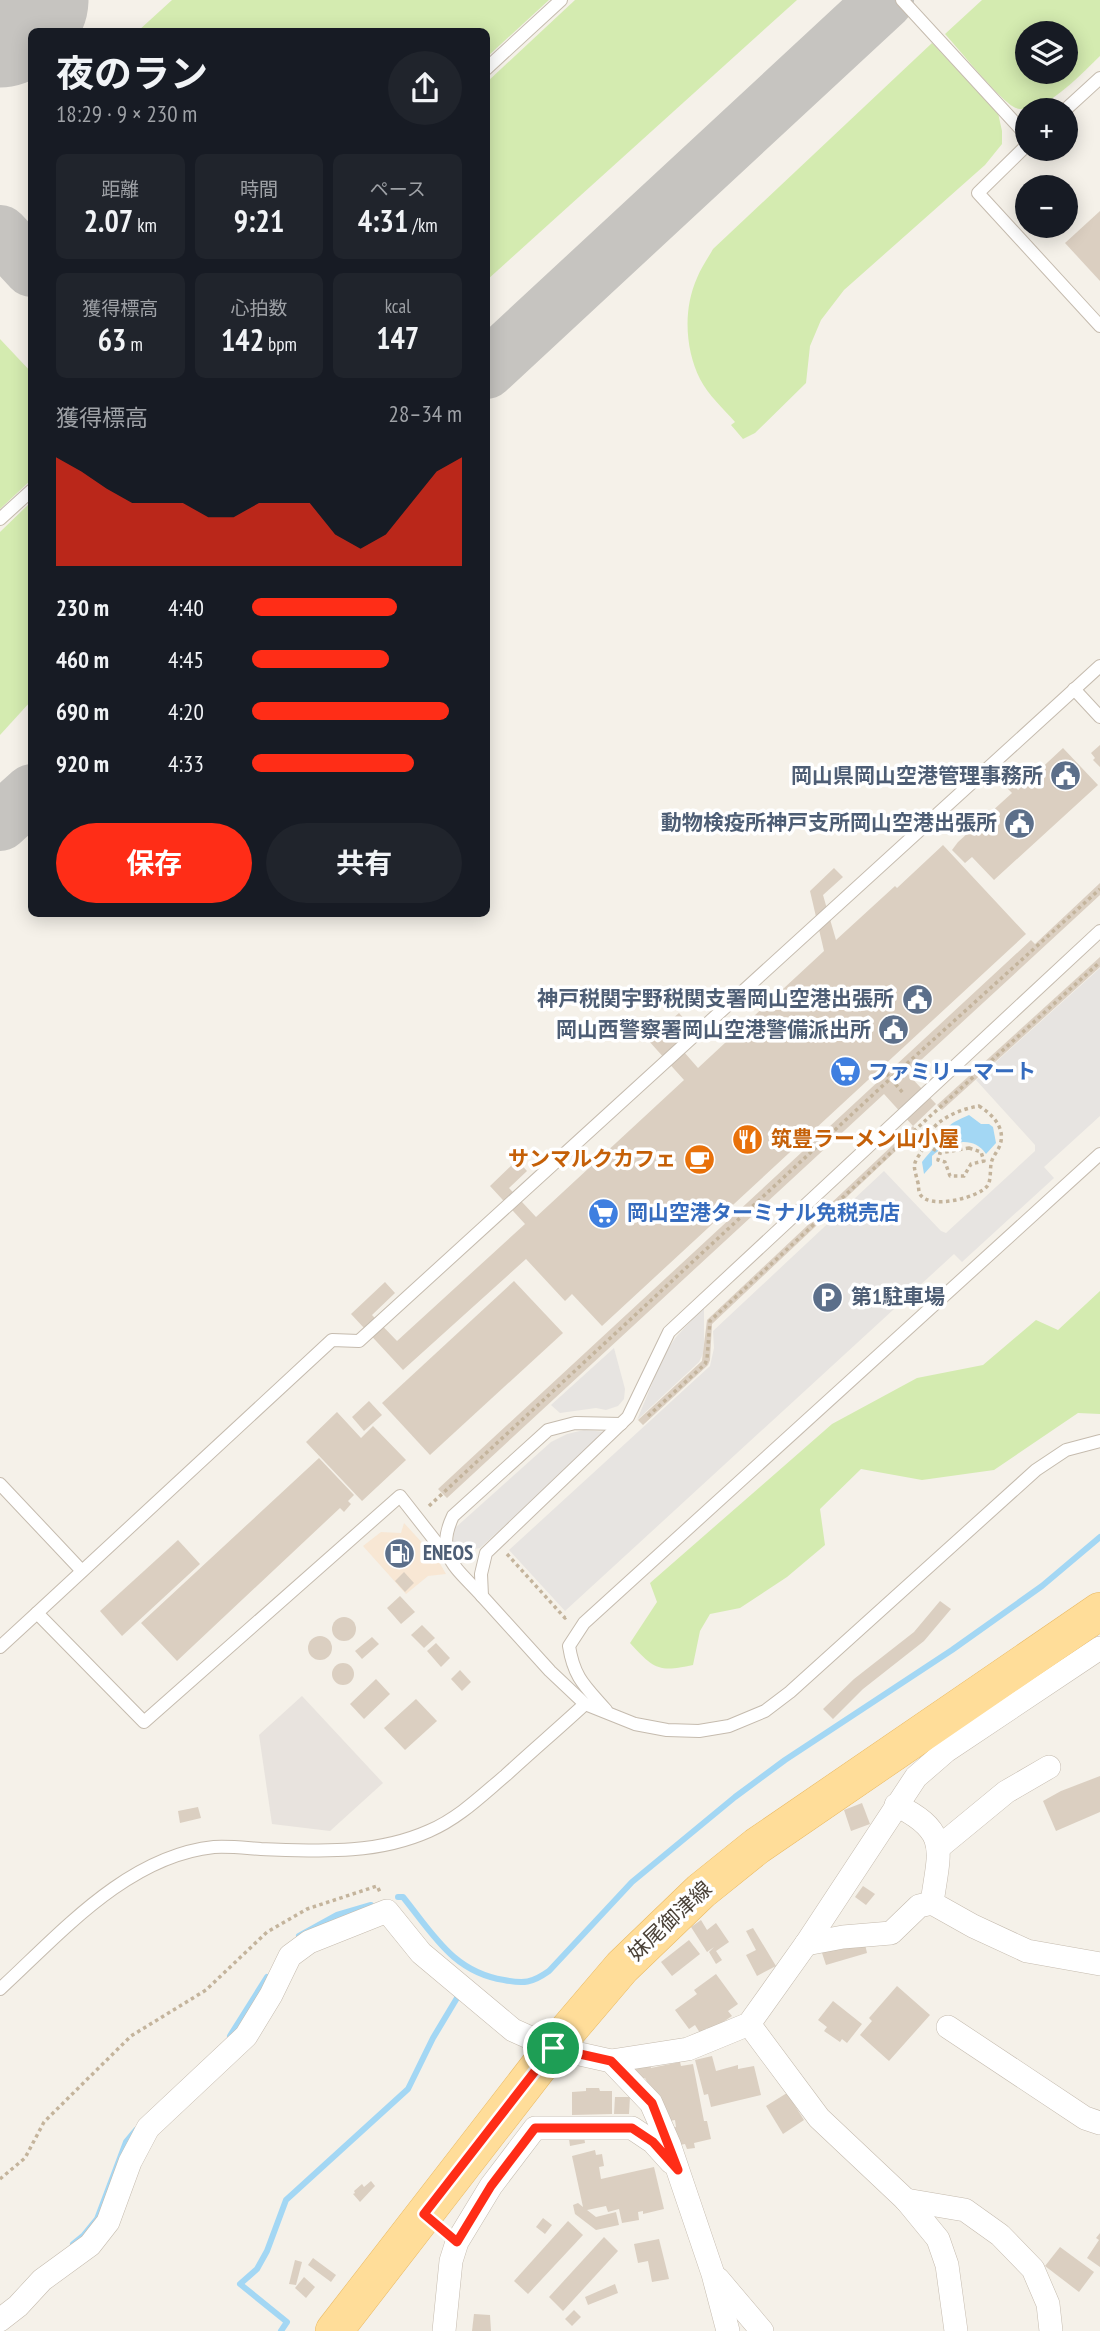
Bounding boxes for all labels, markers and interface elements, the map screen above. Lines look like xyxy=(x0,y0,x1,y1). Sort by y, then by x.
map controls xyxy=(1015,21,1078,238)
button: layers xyxy=(1015,21,1078,84)
text: 夜のラン xyxy=(56,48,208,97)
button: share xyxy=(388,51,462,125)
button: + xyxy=(1015,98,1078,161)
text: 18:29 · 9 × 230 m xyxy=(56,99,197,128)
button: − xyxy=(1015,175,1078,238)
text: 距離 xyxy=(101,177,139,201)
text: 時間 xyxy=(240,177,278,201)
text: ペース xyxy=(370,177,426,201)
text: 2.07 xyxy=(84,201,133,240)
text: 9:21 xyxy=(234,201,284,240)
text: 4:31 xyxy=(358,201,408,240)
text: km xyxy=(133,213,157,237)
text: /km xyxy=(408,213,438,237)
text: kcal xyxy=(385,294,411,318)
text: 獲得標高 xyxy=(82,296,158,320)
text: 心拍数 xyxy=(230,296,288,320)
text: 147 xyxy=(376,318,419,357)
text: 63 xyxy=(98,320,126,359)
text: 142 xyxy=(221,320,264,359)
text: m xyxy=(126,332,143,356)
text: bpm xyxy=(264,332,297,356)
text: 28–34 m xyxy=(389,399,462,428)
text: 獲得標高 xyxy=(56,403,148,432)
text: 230 m xyxy=(56,593,109,622)
text: 4:40 xyxy=(168,593,204,622)
text: 460 m xyxy=(56,645,109,674)
text: 4:45 xyxy=(168,645,204,674)
text: 690 m xyxy=(56,697,109,726)
text: 4:20 xyxy=(168,697,204,726)
text: 920 m xyxy=(56,749,109,778)
text: 4:33 xyxy=(168,749,204,778)
public building icon: 岡山県岡山空港管理事務所 xyxy=(1049,759,1083,793)
place label: 岡山県岡山空港管理事務所 xyxy=(791,762,1043,789)
public building icon: 動物検疫所神戸支所岡山空港出張所 xyxy=(1003,806,1037,840)
place label: 動物検疫所神戸支所岡山空港出張所 xyxy=(661,809,997,836)
button: 保存 xyxy=(56,823,252,903)
button: 共有 xyxy=(266,823,462,903)
public building icon: 神戸税関宇野税関支署岡山空港出張所 xyxy=(900,982,934,1016)
place label: 神戸税関宇野税関支署岡山空港出張所 xyxy=(537,985,894,1012)
public building icon: 岡山西警察署岡山空港警備派出所 xyxy=(877,1013,911,1047)
place label: 岡山西警察署岡山空港警備派出所 xyxy=(556,1016,871,1043)
supermarket icon: ファミリーマート xyxy=(828,1055,862,1089)
place label: ファミリーマート xyxy=(868,1058,1036,1085)
restaurant icon: 筑豊ラーメン山小屋 xyxy=(731,1122,765,1156)
place label: 筑豊ラーメン山小屋 xyxy=(771,1125,959,1152)
cafe icon: サンマルクカフェ xyxy=(682,1142,716,1176)
place label: サンマルクカフェ xyxy=(508,1145,676,1172)
supermarket icon: 岡山空港ターミナル免税売店 xyxy=(587,1196,621,1230)
place label: 岡山空港ターミナル免税売店 xyxy=(627,1199,900,1226)
parking icon: 第1駐車場 xyxy=(811,1280,845,1314)
place label: 第1駐車場 xyxy=(851,1283,945,1310)
fuel station icon: ENEOS xyxy=(383,1536,417,1570)
place label: ENEOS xyxy=(423,1539,473,1566)
street label: 妹尾御津線 xyxy=(622,1875,717,1966)
pin xyxy=(523,2018,583,2078)
icon: arrive xyxy=(534,2029,572,2067)

